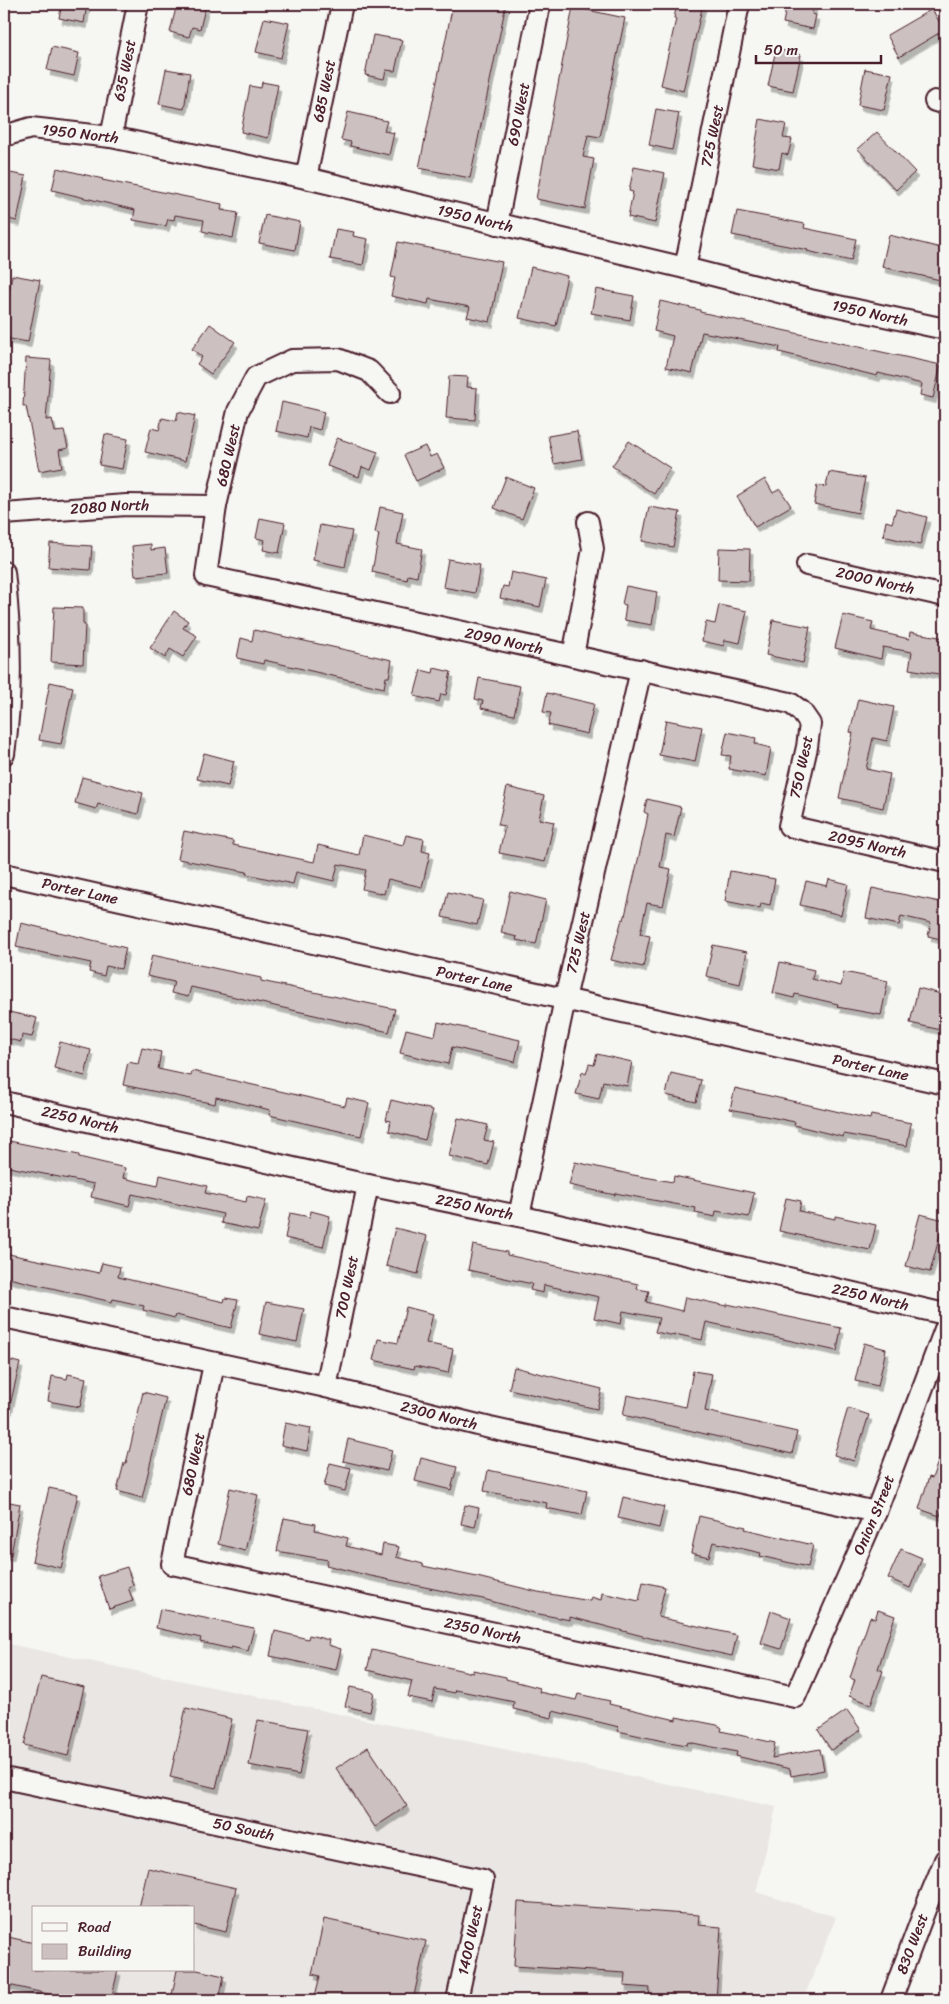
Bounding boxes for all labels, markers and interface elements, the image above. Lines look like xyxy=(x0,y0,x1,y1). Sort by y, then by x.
scale bar xyxy=(756,32,882,64)
street label: 635 West xyxy=(106,37,144,104)
text: 50 m xyxy=(764,37,799,63)
street label: 685 West xyxy=(305,57,343,125)
street label: 690 West xyxy=(500,80,537,148)
street label: 725 West xyxy=(693,102,731,169)
street label: 1950 North xyxy=(41,116,121,151)
street label: 1950 North xyxy=(435,197,516,240)
street label: 1950 North xyxy=(830,292,911,334)
street label: 680 West xyxy=(208,421,248,489)
street label: 2080 North xyxy=(69,492,150,522)
street label: 2000 North xyxy=(834,559,917,602)
street label: 2090 North xyxy=(462,620,546,662)
street label: 750 West xyxy=(782,733,820,801)
street label: 2095 North xyxy=(826,823,909,866)
street label: Porter Lane xyxy=(39,870,121,912)
street label: 725 West xyxy=(558,908,598,976)
street label: Porter Lane xyxy=(434,958,515,1000)
street label: Porter Lane xyxy=(830,1046,912,1089)
street label: 2250 North xyxy=(39,1098,121,1141)
street label: 2250 North xyxy=(433,1186,516,1228)
street label: 700 West xyxy=(327,1253,366,1321)
street label: 2250 North xyxy=(829,1275,912,1318)
street label: 2300 North xyxy=(398,1393,480,1437)
street label: 680 West xyxy=(174,1430,212,1498)
street label: Onion Street xyxy=(846,1471,902,1559)
street label: 2350 North xyxy=(442,1609,524,1651)
street label: 50 South xyxy=(211,1810,277,1848)
street label: 1400 West xyxy=(450,1902,490,1978)
legend xyxy=(32,1906,195,1972)
street label: 830 West xyxy=(889,1909,936,1978)
text: Road xyxy=(78,1914,111,1940)
text: Building xyxy=(78,1938,132,1964)

